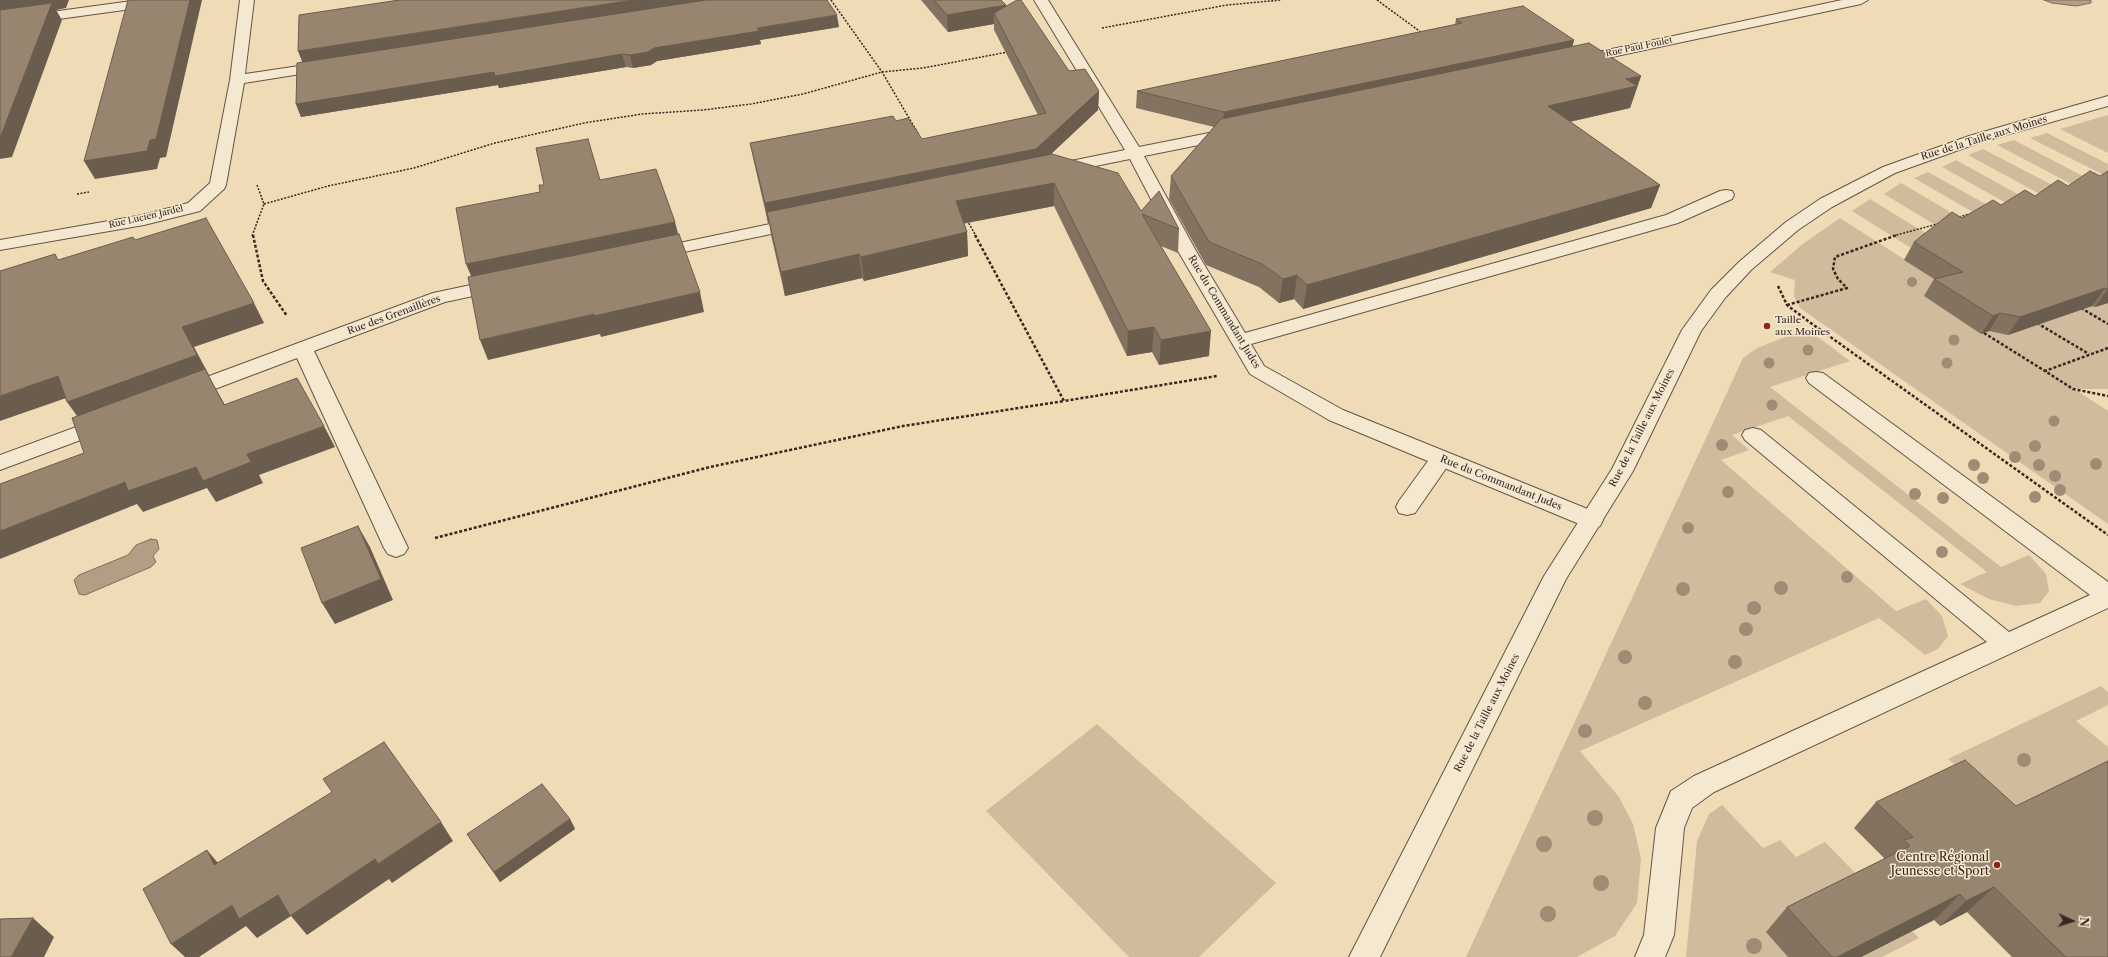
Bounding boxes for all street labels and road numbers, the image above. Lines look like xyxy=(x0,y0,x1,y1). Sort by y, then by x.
street label: Rue Paul Foulet xyxy=(1605,35,1673,59)
street label: Rue de la Taille aux Moines xyxy=(1919,113,2049,163)
street label: Rue Lucien Jardel xyxy=(108,203,184,231)
street label: Rue du Commandant Judes xyxy=(1185,253,1263,371)
street label: Rue des Grenaillères xyxy=(346,293,442,337)
street label: Rue de la Taille aux Moines xyxy=(1607,367,1677,489)
street label: Rue du Commandant Judes xyxy=(1438,453,1564,513)
street label: Rue de la Taille aux Moines xyxy=(1452,652,1522,774)

